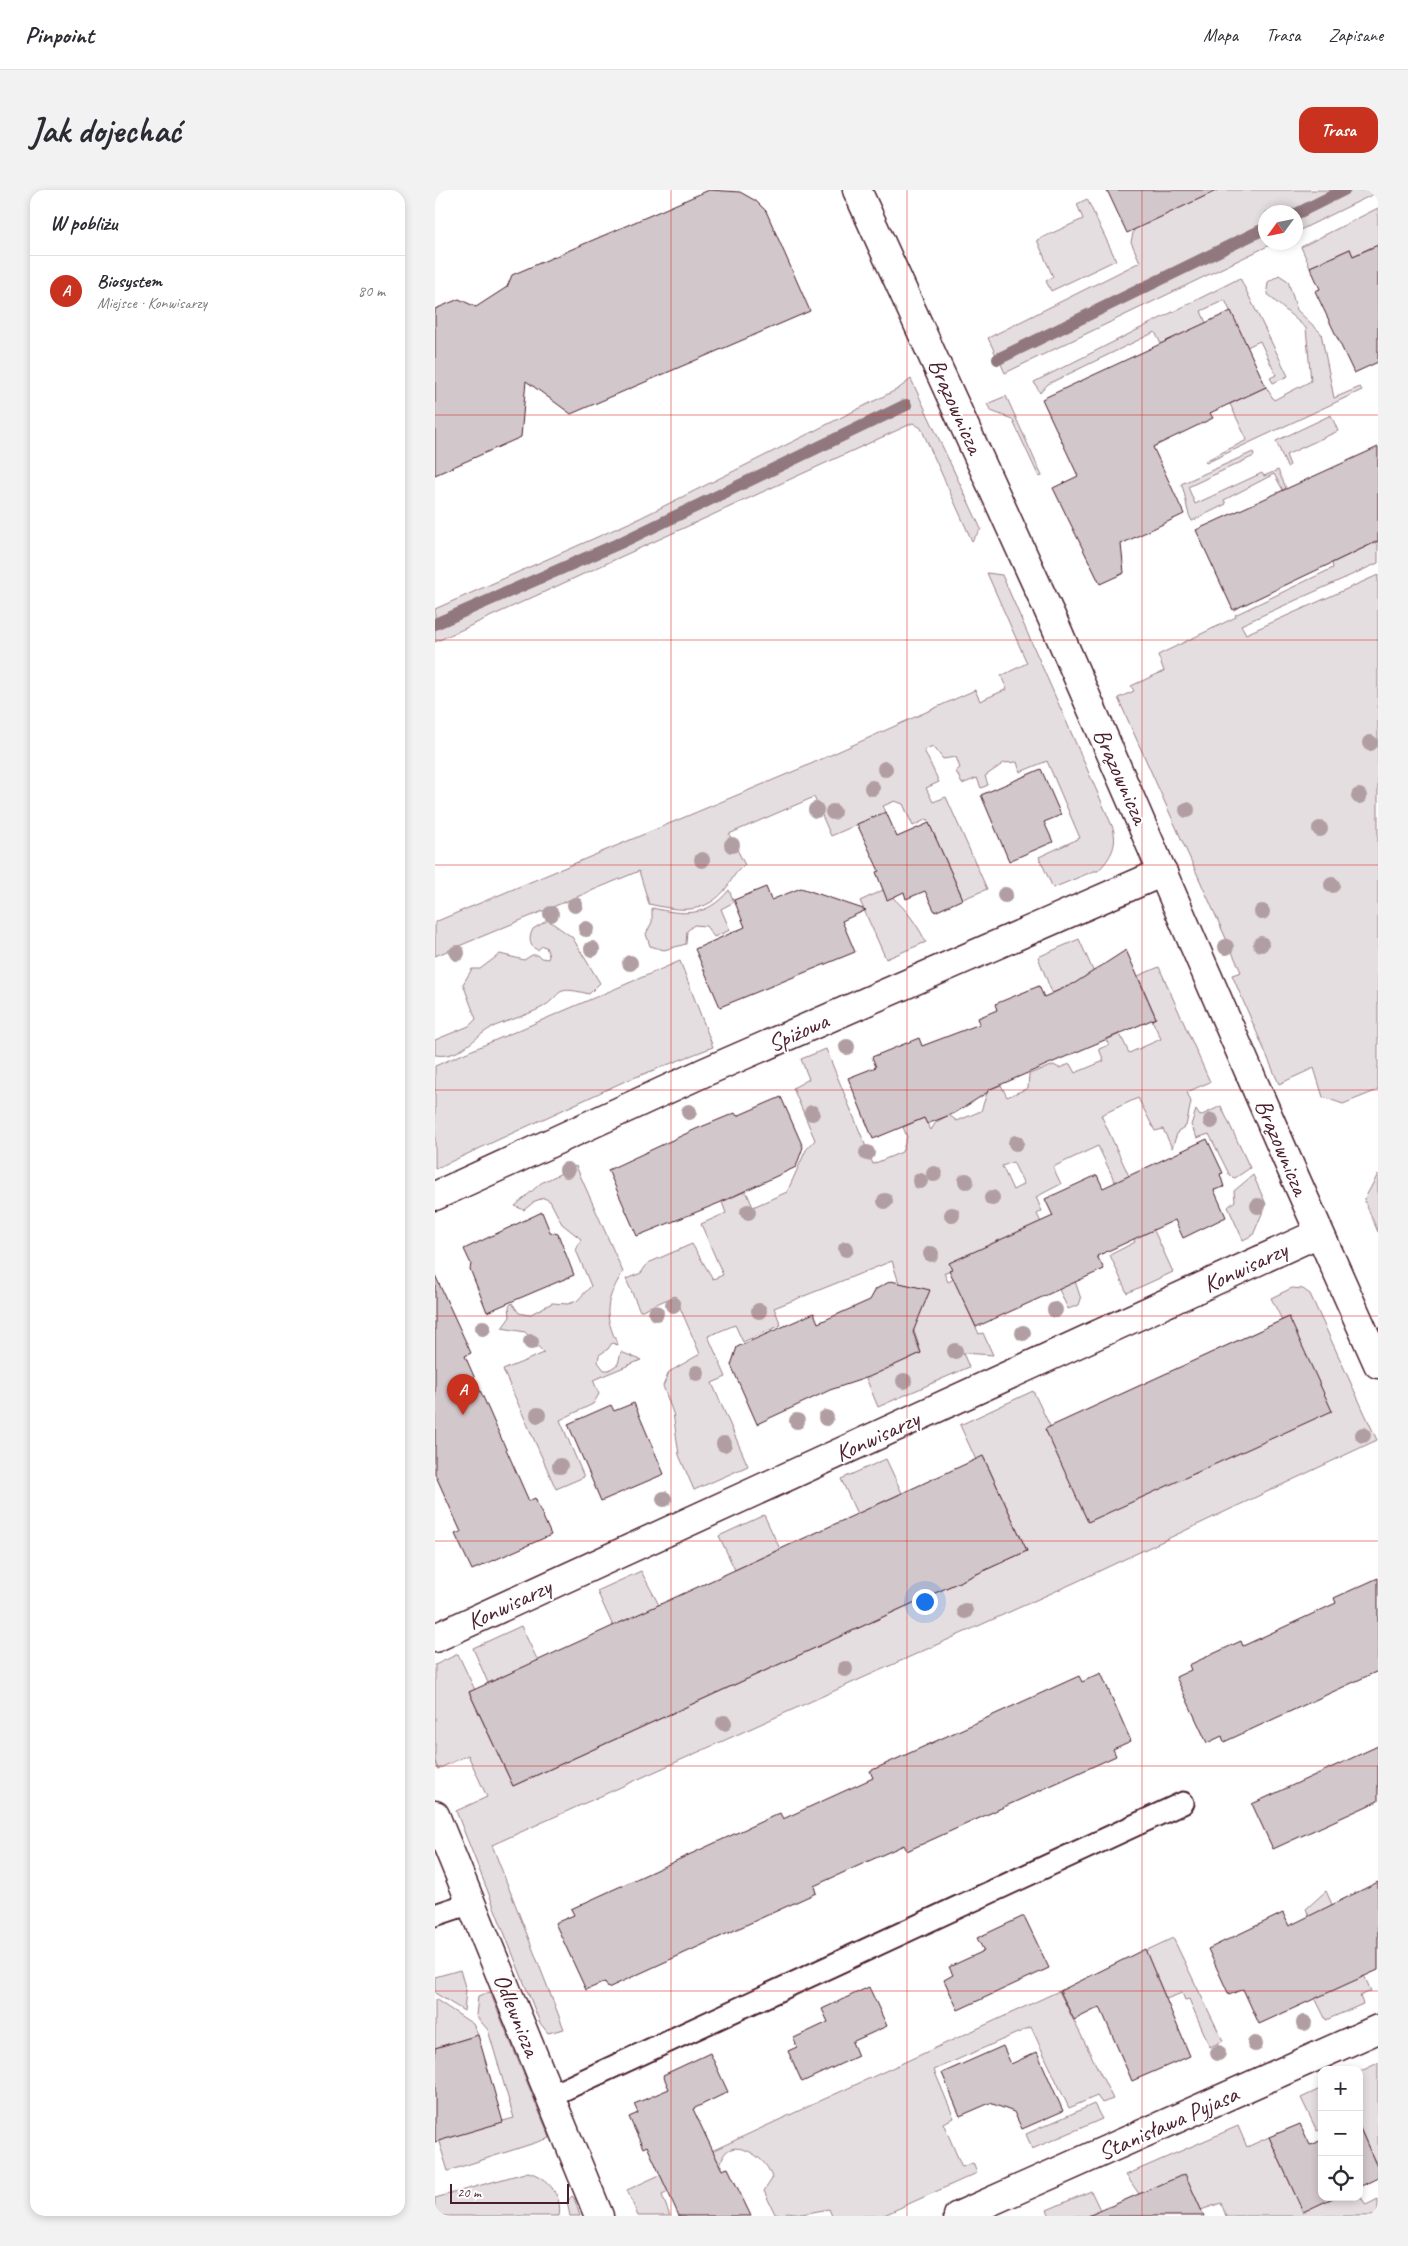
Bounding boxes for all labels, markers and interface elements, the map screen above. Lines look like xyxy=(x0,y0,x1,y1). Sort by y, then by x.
text: Pinpoint xyxy=(25,20,94,50)
text: Mapa xyxy=(1203,24,1238,46)
text: Trasa xyxy=(1266,24,1300,46)
text: Zapisane xyxy=(1328,24,1383,46)
button: Trasa xyxy=(1299,107,1378,153)
text: Jak dojechać xyxy=(30,108,181,153)
north arrow xyxy=(1258,205,1303,250)
text: W pobliżu xyxy=(50,210,117,236)
text: Biosystem xyxy=(97,269,162,293)
text: A xyxy=(62,281,70,301)
text: 80 m xyxy=(358,281,385,301)
text: Miejsce · Konwisarzy xyxy=(97,293,207,313)
street label: Brązownicza xyxy=(922,354,991,460)
street label: Brązownicza xyxy=(1087,724,1156,830)
street label: Spiżowa xyxy=(763,1005,834,1059)
street label: Brązownicza xyxy=(1248,1095,1316,1201)
street label: Konwisarzy xyxy=(1198,1234,1293,1299)
pin: A xyxy=(447,1374,479,1415)
street label: Konwisarzy xyxy=(830,1403,925,1468)
street label: Konwisarzy xyxy=(462,1571,557,1636)
your location xyxy=(912,1589,938,1615)
street label: Odlewnicza xyxy=(487,1969,548,2063)
map controls xyxy=(1318,2066,1363,2201)
button: + xyxy=(1318,2066,1363,2111)
street label: Stanisława Pyjasa xyxy=(1093,2078,1244,2167)
button: − xyxy=(1318,2111,1363,2156)
button: locate xyxy=(1318,2156,1363,2201)
scale bar xyxy=(450,2181,569,2204)
text: 20 m xyxy=(457,2184,481,2201)

